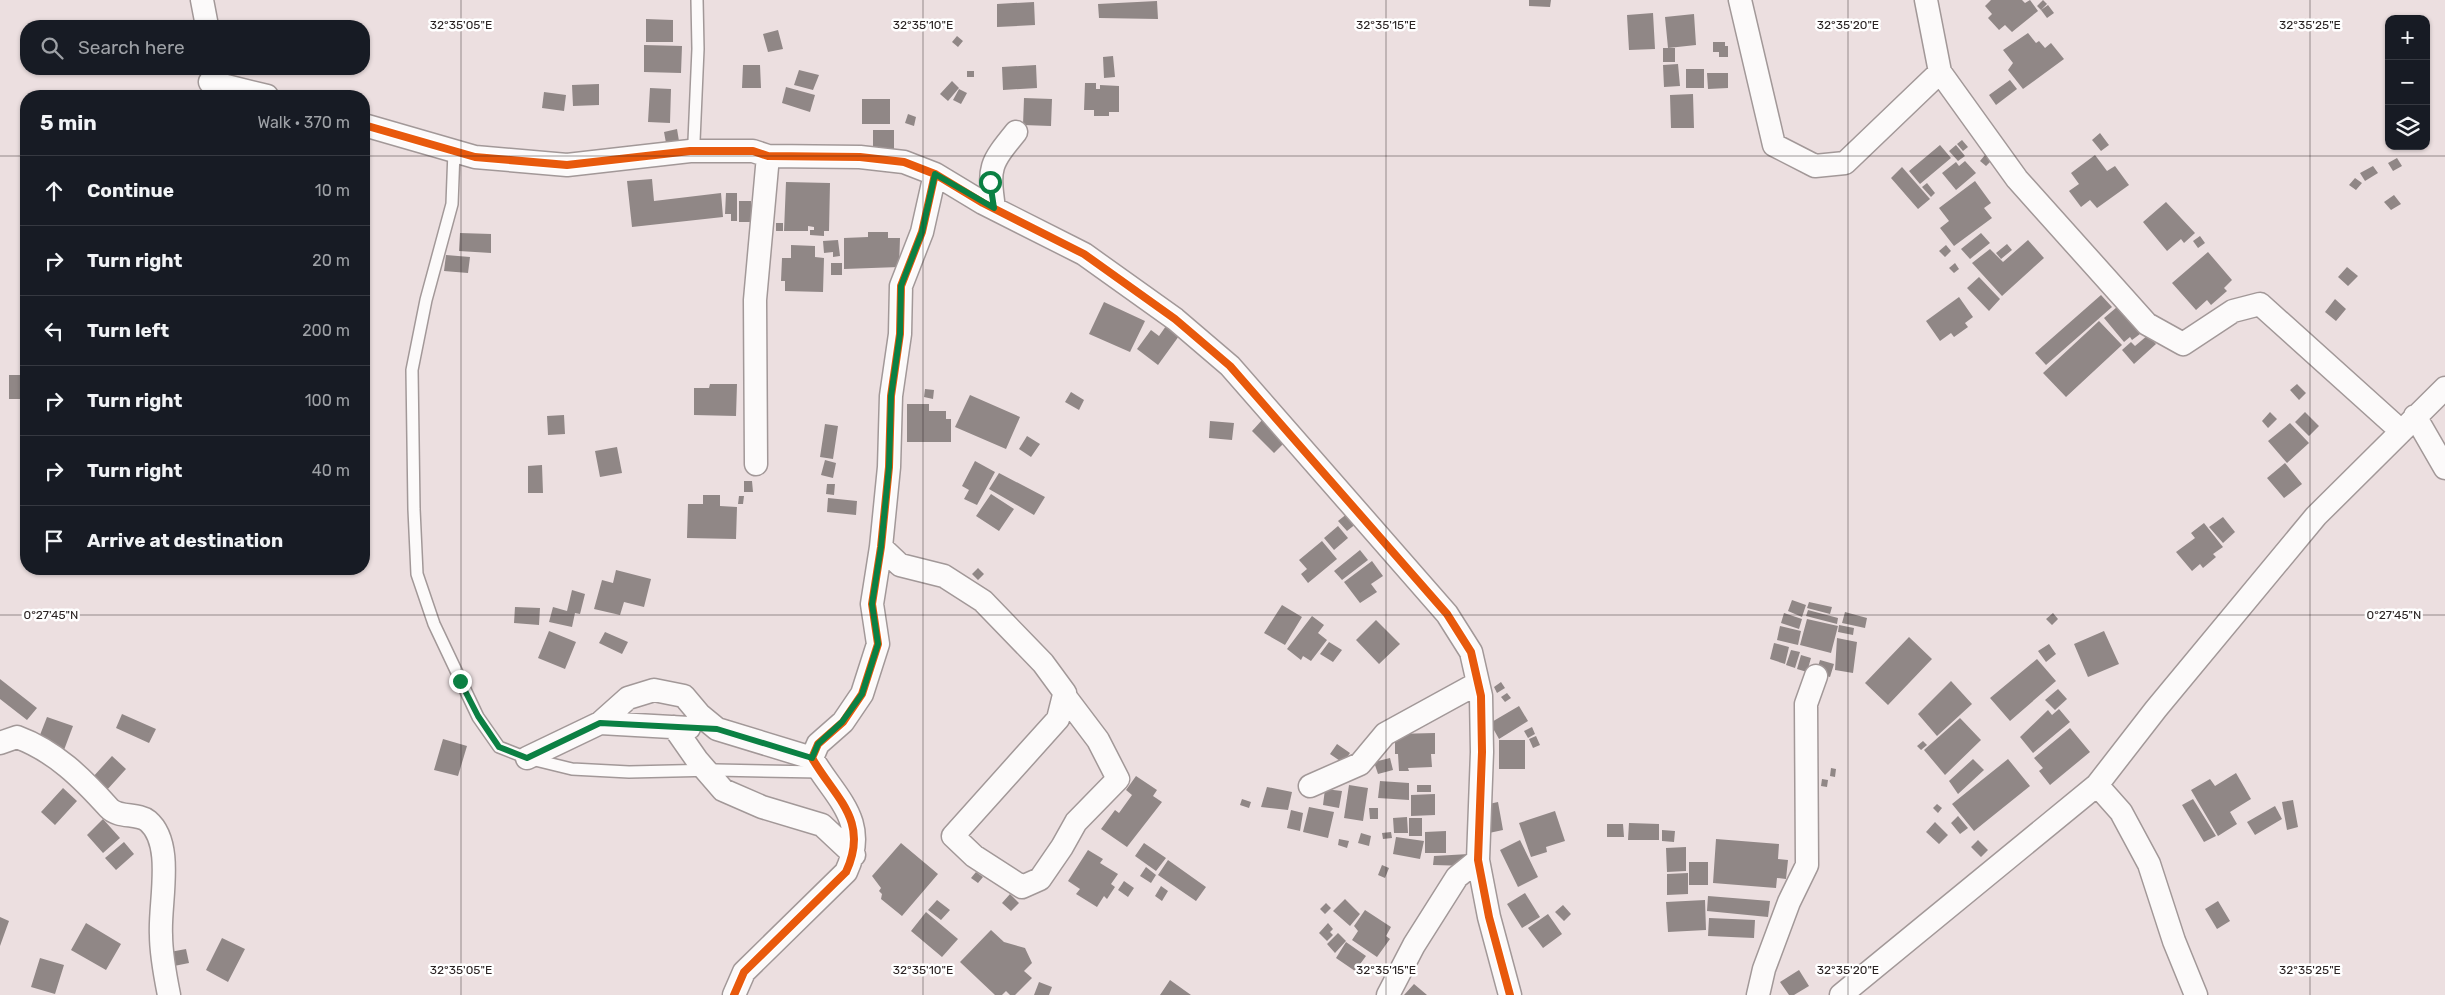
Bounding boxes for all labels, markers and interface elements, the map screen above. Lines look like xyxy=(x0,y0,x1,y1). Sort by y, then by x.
map controls xyxy=(2385,15,2430,150)
button: + xyxy=(2385,15,2430,60)
text: 32°35'05"E xyxy=(430,18,492,32)
text: 32°35'10"E xyxy=(893,18,953,32)
text: 32°35'15"E xyxy=(1356,18,1416,32)
text: 32°35'20"E xyxy=(1817,18,1879,32)
text: 32°35'25"E xyxy=(2279,18,2341,32)
search box xyxy=(20,20,370,75)
icon: search xyxy=(38,34,66,62)
text: Search here xyxy=(78,36,185,59)
button: − xyxy=(2385,60,2430,105)
button: layers xyxy=(2385,105,2430,150)
text: 5 min xyxy=(40,110,97,135)
text: Walk · 370 m xyxy=(257,113,350,132)
route start xyxy=(979,171,1002,194)
icon: ahead xyxy=(40,177,68,205)
text: Continue xyxy=(87,179,174,202)
text: 10 m xyxy=(315,181,350,200)
icon: right xyxy=(40,247,68,275)
text: Turn right xyxy=(87,249,182,272)
text: 20 m xyxy=(312,251,350,270)
icon: left xyxy=(40,317,68,345)
text: Turn left xyxy=(87,319,169,342)
text: 200 m xyxy=(302,321,350,340)
icon: right xyxy=(40,387,68,415)
text: Turn right xyxy=(87,389,182,412)
text: 100 m xyxy=(305,391,350,410)
icon: right xyxy=(40,457,68,485)
text: Turn right xyxy=(87,459,182,482)
text: 40 m xyxy=(312,461,350,480)
icon: arrive xyxy=(40,527,68,555)
text: Arrive at destination xyxy=(87,529,283,552)
text: 0°27'45"N xyxy=(24,608,78,622)
text: 0°27'45"N xyxy=(2367,608,2421,622)
route end xyxy=(449,670,472,693)
text: 32°35'05"E xyxy=(430,963,492,977)
text: 32°35'10"E xyxy=(893,963,953,977)
text: 32°35'15"E xyxy=(1356,963,1416,977)
text: 32°35'20"E xyxy=(1817,963,1879,977)
text: 32°35'25"E xyxy=(2279,963,2341,977)

